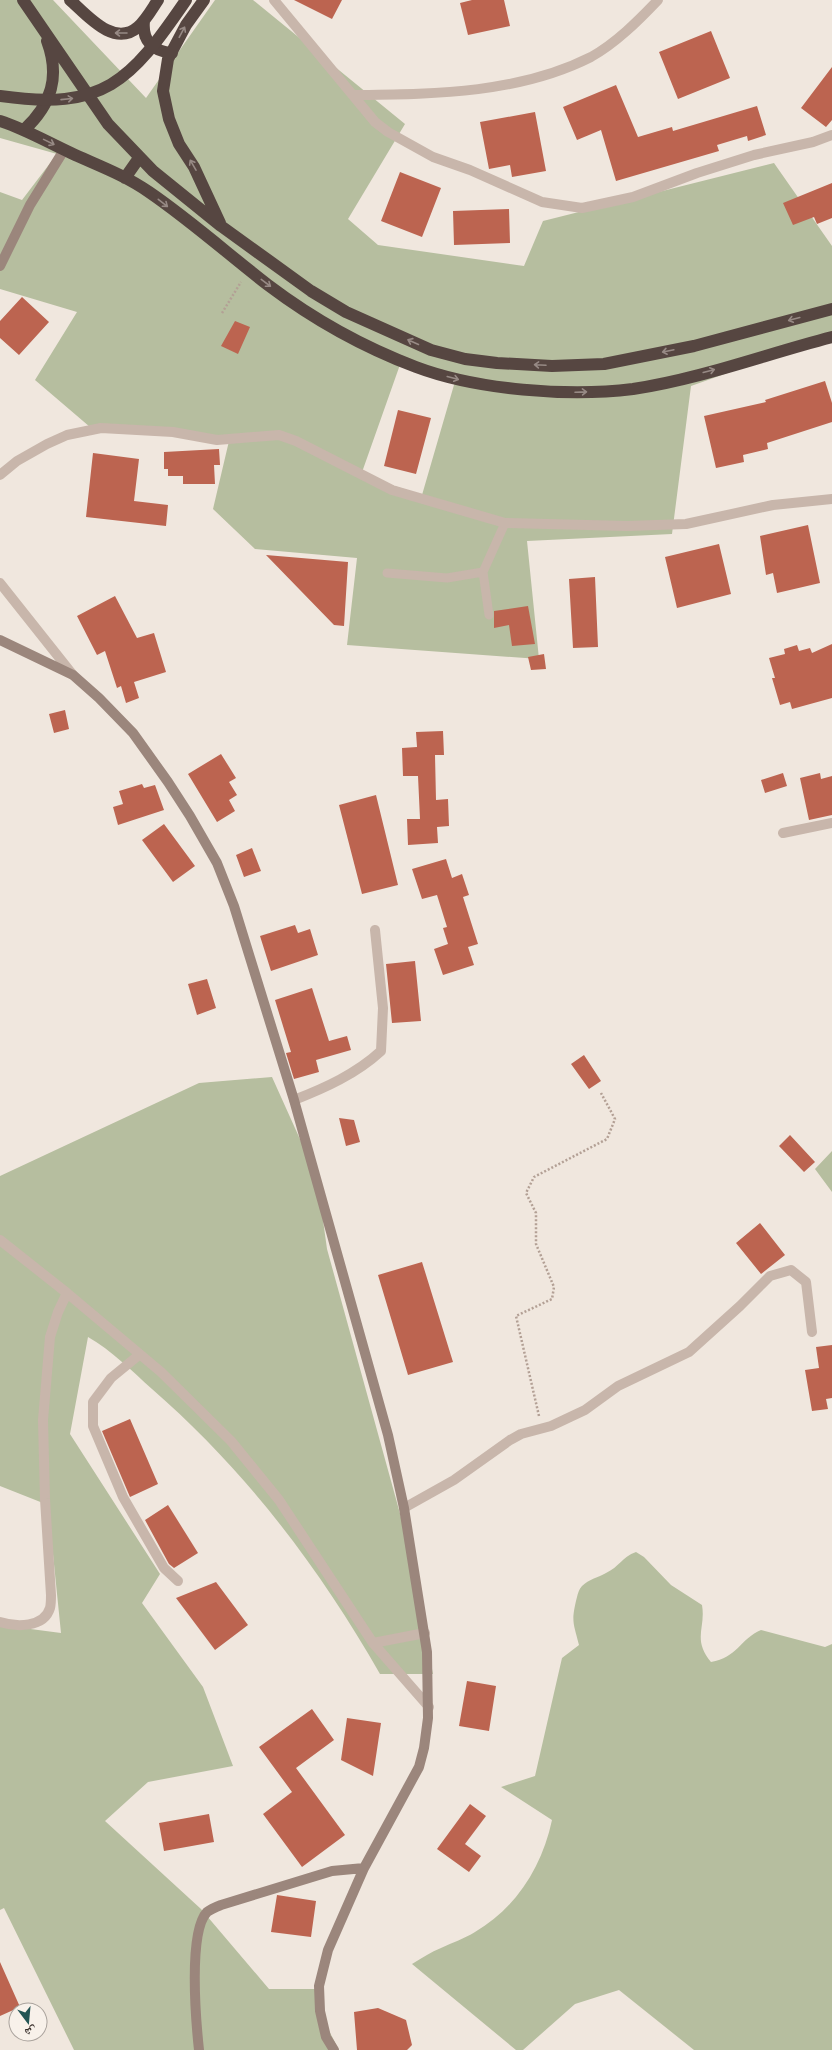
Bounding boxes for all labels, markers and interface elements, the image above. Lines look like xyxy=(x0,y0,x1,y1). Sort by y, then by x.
one-way arrow xyxy=(179,26,187,38)
one-way arrow xyxy=(115,29,128,37)
one-way arrow xyxy=(60,95,73,103)
one-way arrow xyxy=(42,139,54,146)
one-way arrow xyxy=(188,159,196,171)
one-way arrow xyxy=(157,198,168,207)
one-way arrow xyxy=(260,278,271,287)
one-way arrow xyxy=(788,316,801,324)
one-way arrow xyxy=(407,338,419,345)
one-way arrow xyxy=(662,348,675,356)
one-way arrow xyxy=(534,361,547,369)
one-way arrow xyxy=(703,367,716,375)
one-way arrow xyxy=(446,374,459,382)
one-way arrow xyxy=(574,388,587,396)
north arrow xyxy=(8,2002,48,2042)
text: ش xyxy=(23,2022,38,2039)

